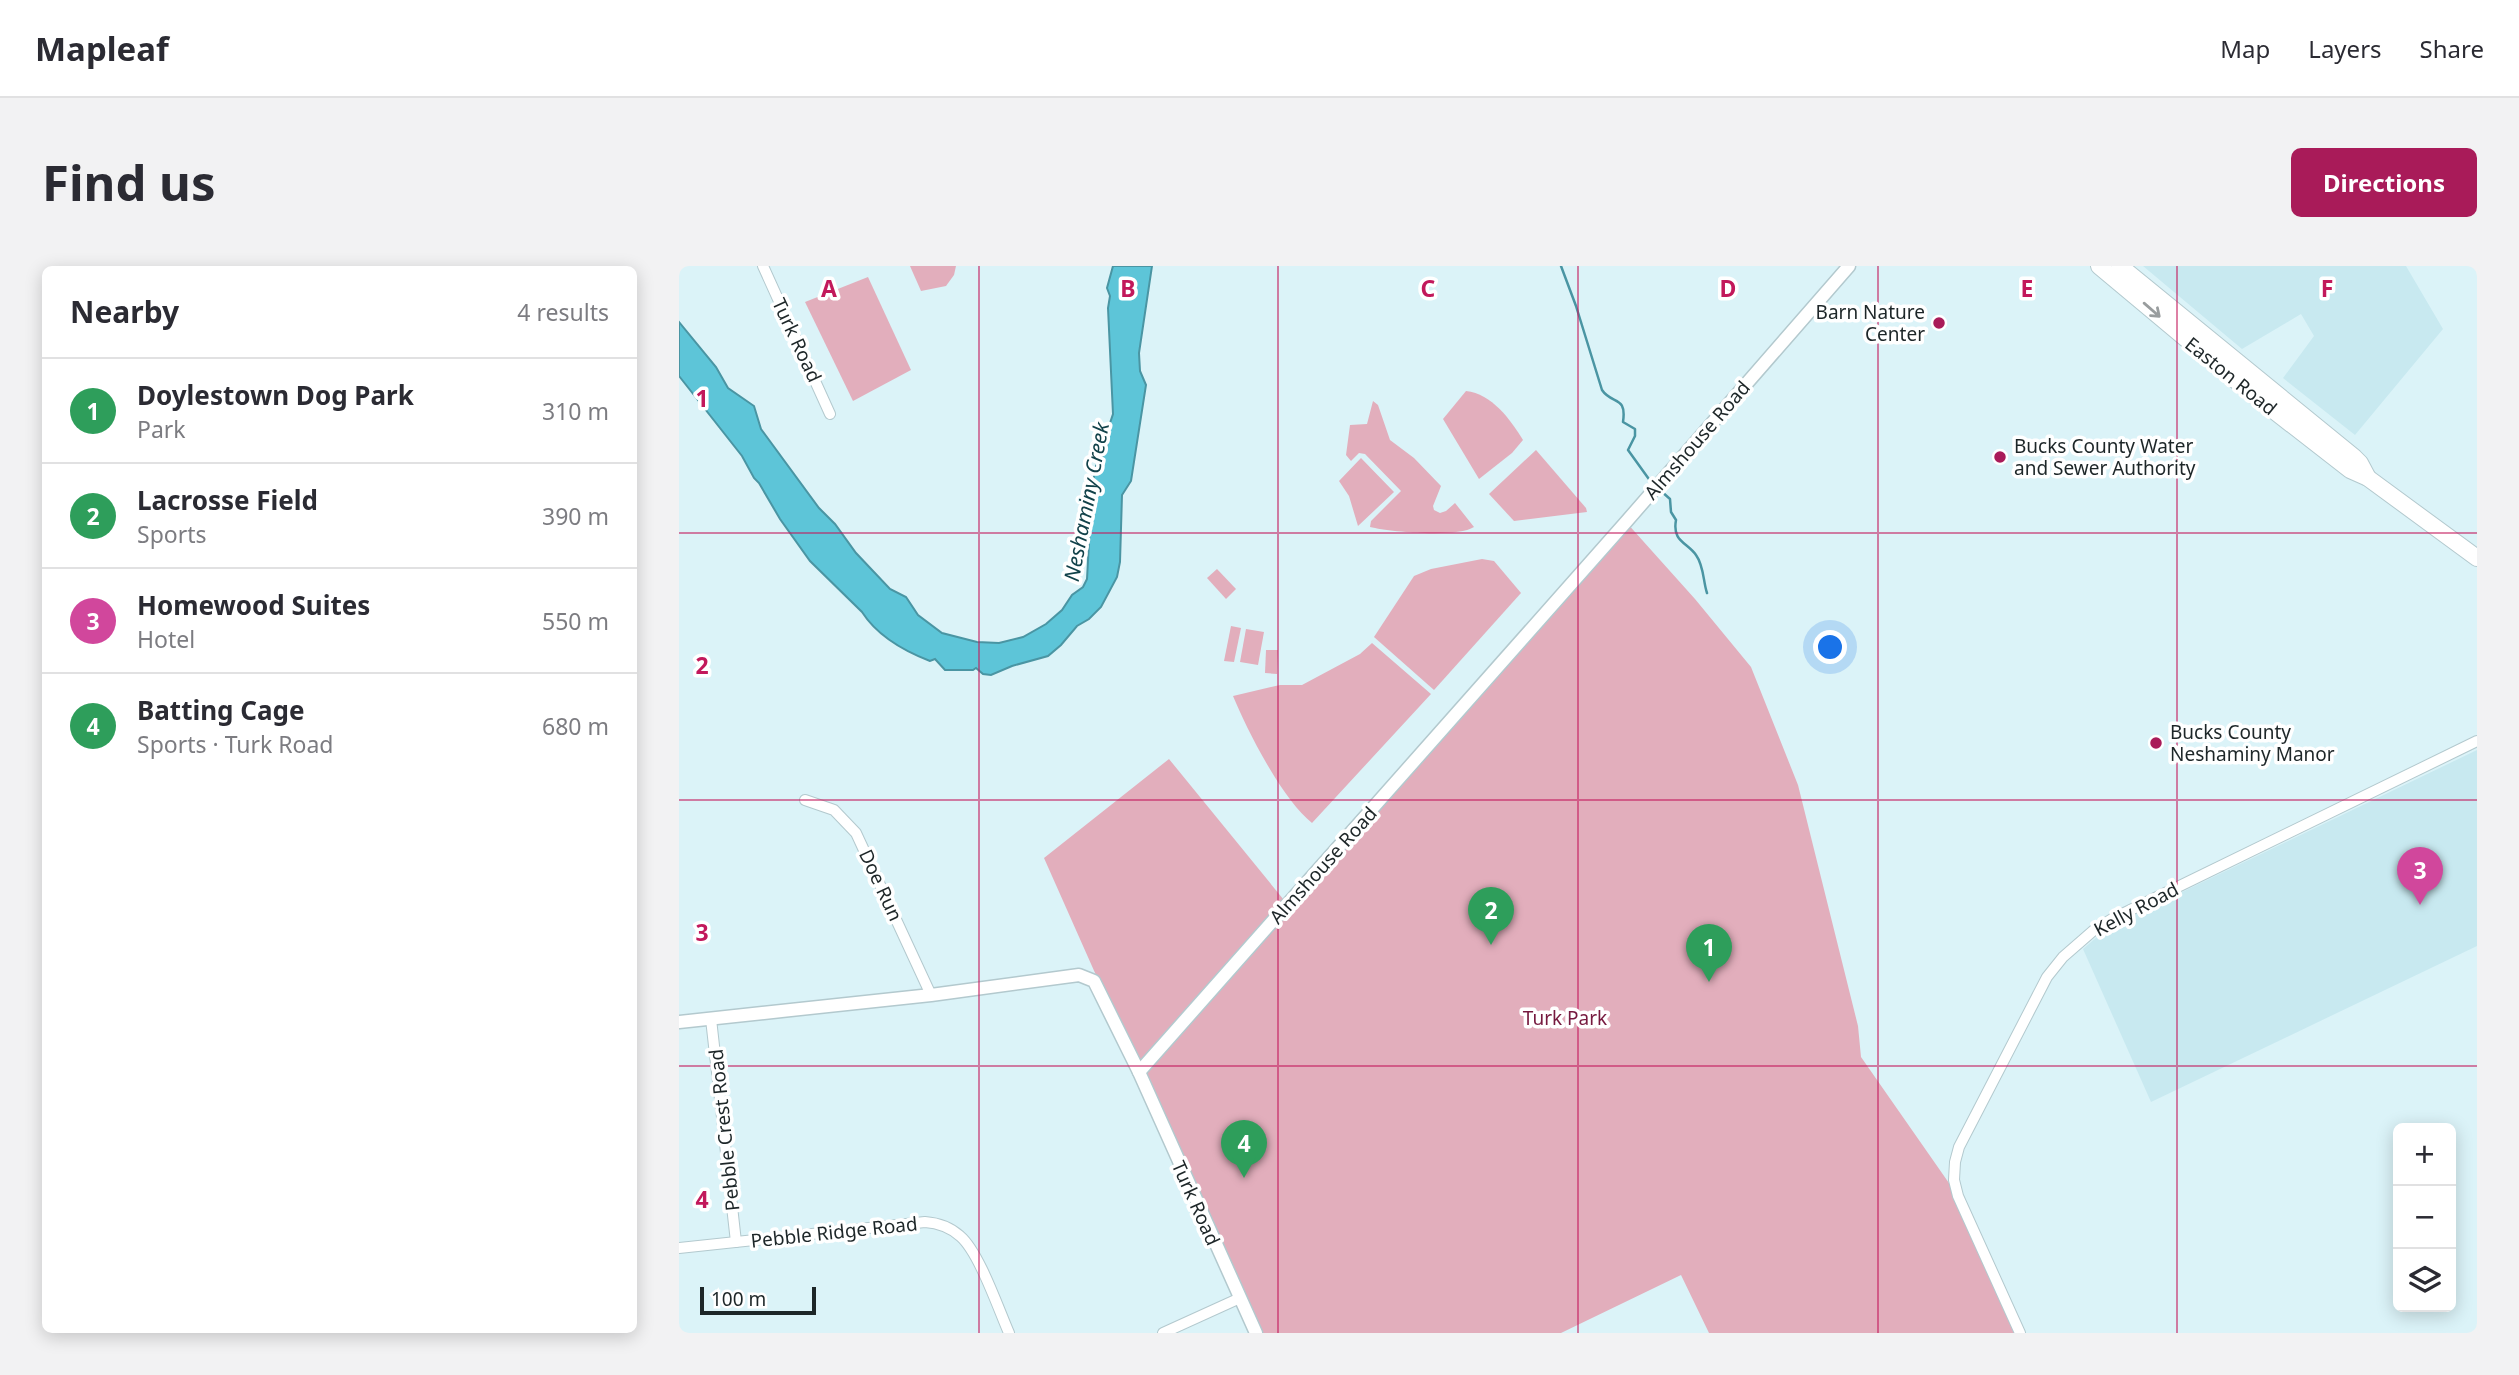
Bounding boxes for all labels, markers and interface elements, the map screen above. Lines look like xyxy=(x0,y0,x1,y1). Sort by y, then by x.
text: Mapleaf xyxy=(35,26,169,71)
text: Map xyxy=(2220,32,2270,65)
text: Layers xyxy=(2308,32,2382,65)
text: Share xyxy=(2420,32,2484,65)
button: Directions xyxy=(2291,148,2477,217)
text: Find us xyxy=(42,149,216,215)
text: A xyxy=(821,272,837,304)
text: B xyxy=(1120,272,1136,304)
text: C xyxy=(1421,272,1436,304)
text: D xyxy=(1720,272,1736,304)
text: E xyxy=(2021,272,2033,304)
text: F xyxy=(2321,272,2333,304)
text: Nearby xyxy=(70,291,179,332)
street label: Turk Road xyxy=(766,294,828,386)
text: 4 results xyxy=(517,296,609,328)
place label: Barn Nature Center xyxy=(1816,299,1925,347)
one-way arrow xyxy=(2142,302,2160,318)
marker: Barn Nature Center xyxy=(1931,315,1947,331)
street label: Easton Road xyxy=(2180,331,2282,421)
street label: Almshouse Road xyxy=(1638,375,1756,505)
text: Doylestown Dog Park xyxy=(137,377,414,413)
text: 1 xyxy=(695,382,709,414)
text: 1 xyxy=(86,395,100,427)
text: 310 m xyxy=(542,395,609,427)
text: Park xyxy=(137,413,186,445)
water label: Neshaminy Creek xyxy=(1057,418,1115,584)
place label: Bucks County Water and Sewer Authority xyxy=(2014,433,2196,481)
marker: Bucks County Water and Sewer Authority xyxy=(1992,449,2008,465)
text: Lacrosse Field xyxy=(137,482,318,518)
text: 2 xyxy=(86,500,100,532)
text: 390 m xyxy=(542,500,609,532)
text: Sports xyxy=(137,518,207,550)
text: Homewood Suites xyxy=(137,587,370,623)
text: 3 xyxy=(86,605,100,637)
text: 550 m xyxy=(542,605,609,637)
text: Hotel xyxy=(137,623,195,655)
your location xyxy=(1813,630,1847,664)
text: 2 xyxy=(695,649,709,681)
text: Batting Cage xyxy=(137,692,305,728)
text: 4 xyxy=(86,710,100,742)
text: 680 m xyxy=(542,710,609,742)
place label: Bucks County Neshaminy Manor xyxy=(2170,719,2335,767)
text: Sports · Turk Road xyxy=(137,728,334,760)
marker: Bucks County Neshaminy Manor xyxy=(2148,735,2164,751)
street label: Almshouse Road xyxy=(1263,801,1383,929)
street label: Doe Run xyxy=(853,845,909,925)
pin: 3 xyxy=(2397,847,2443,905)
street label: Kelly Road xyxy=(2089,876,2183,942)
pin: 2 xyxy=(1468,887,1514,945)
text: 3 xyxy=(695,916,709,948)
pin: 1 xyxy=(1686,924,1732,982)
park label: Turk Park xyxy=(1523,1005,1607,1031)
street label: Pebble Crest Road xyxy=(703,1048,745,1212)
pin: 4 xyxy=(1221,1120,1267,1178)
map controls xyxy=(2393,1123,2456,1312)
button: + xyxy=(2393,1123,2456,1186)
street label: Turk Road xyxy=(1166,1157,1226,1249)
text: 4 xyxy=(695,1183,709,1215)
button: − xyxy=(2393,1186,2456,1249)
street label: Pebble Ridge Road xyxy=(749,1210,919,1254)
button: layers xyxy=(2393,1249,2456,1312)
scale bar xyxy=(700,1284,815,1316)
text: 100 m xyxy=(711,1286,766,1312)

